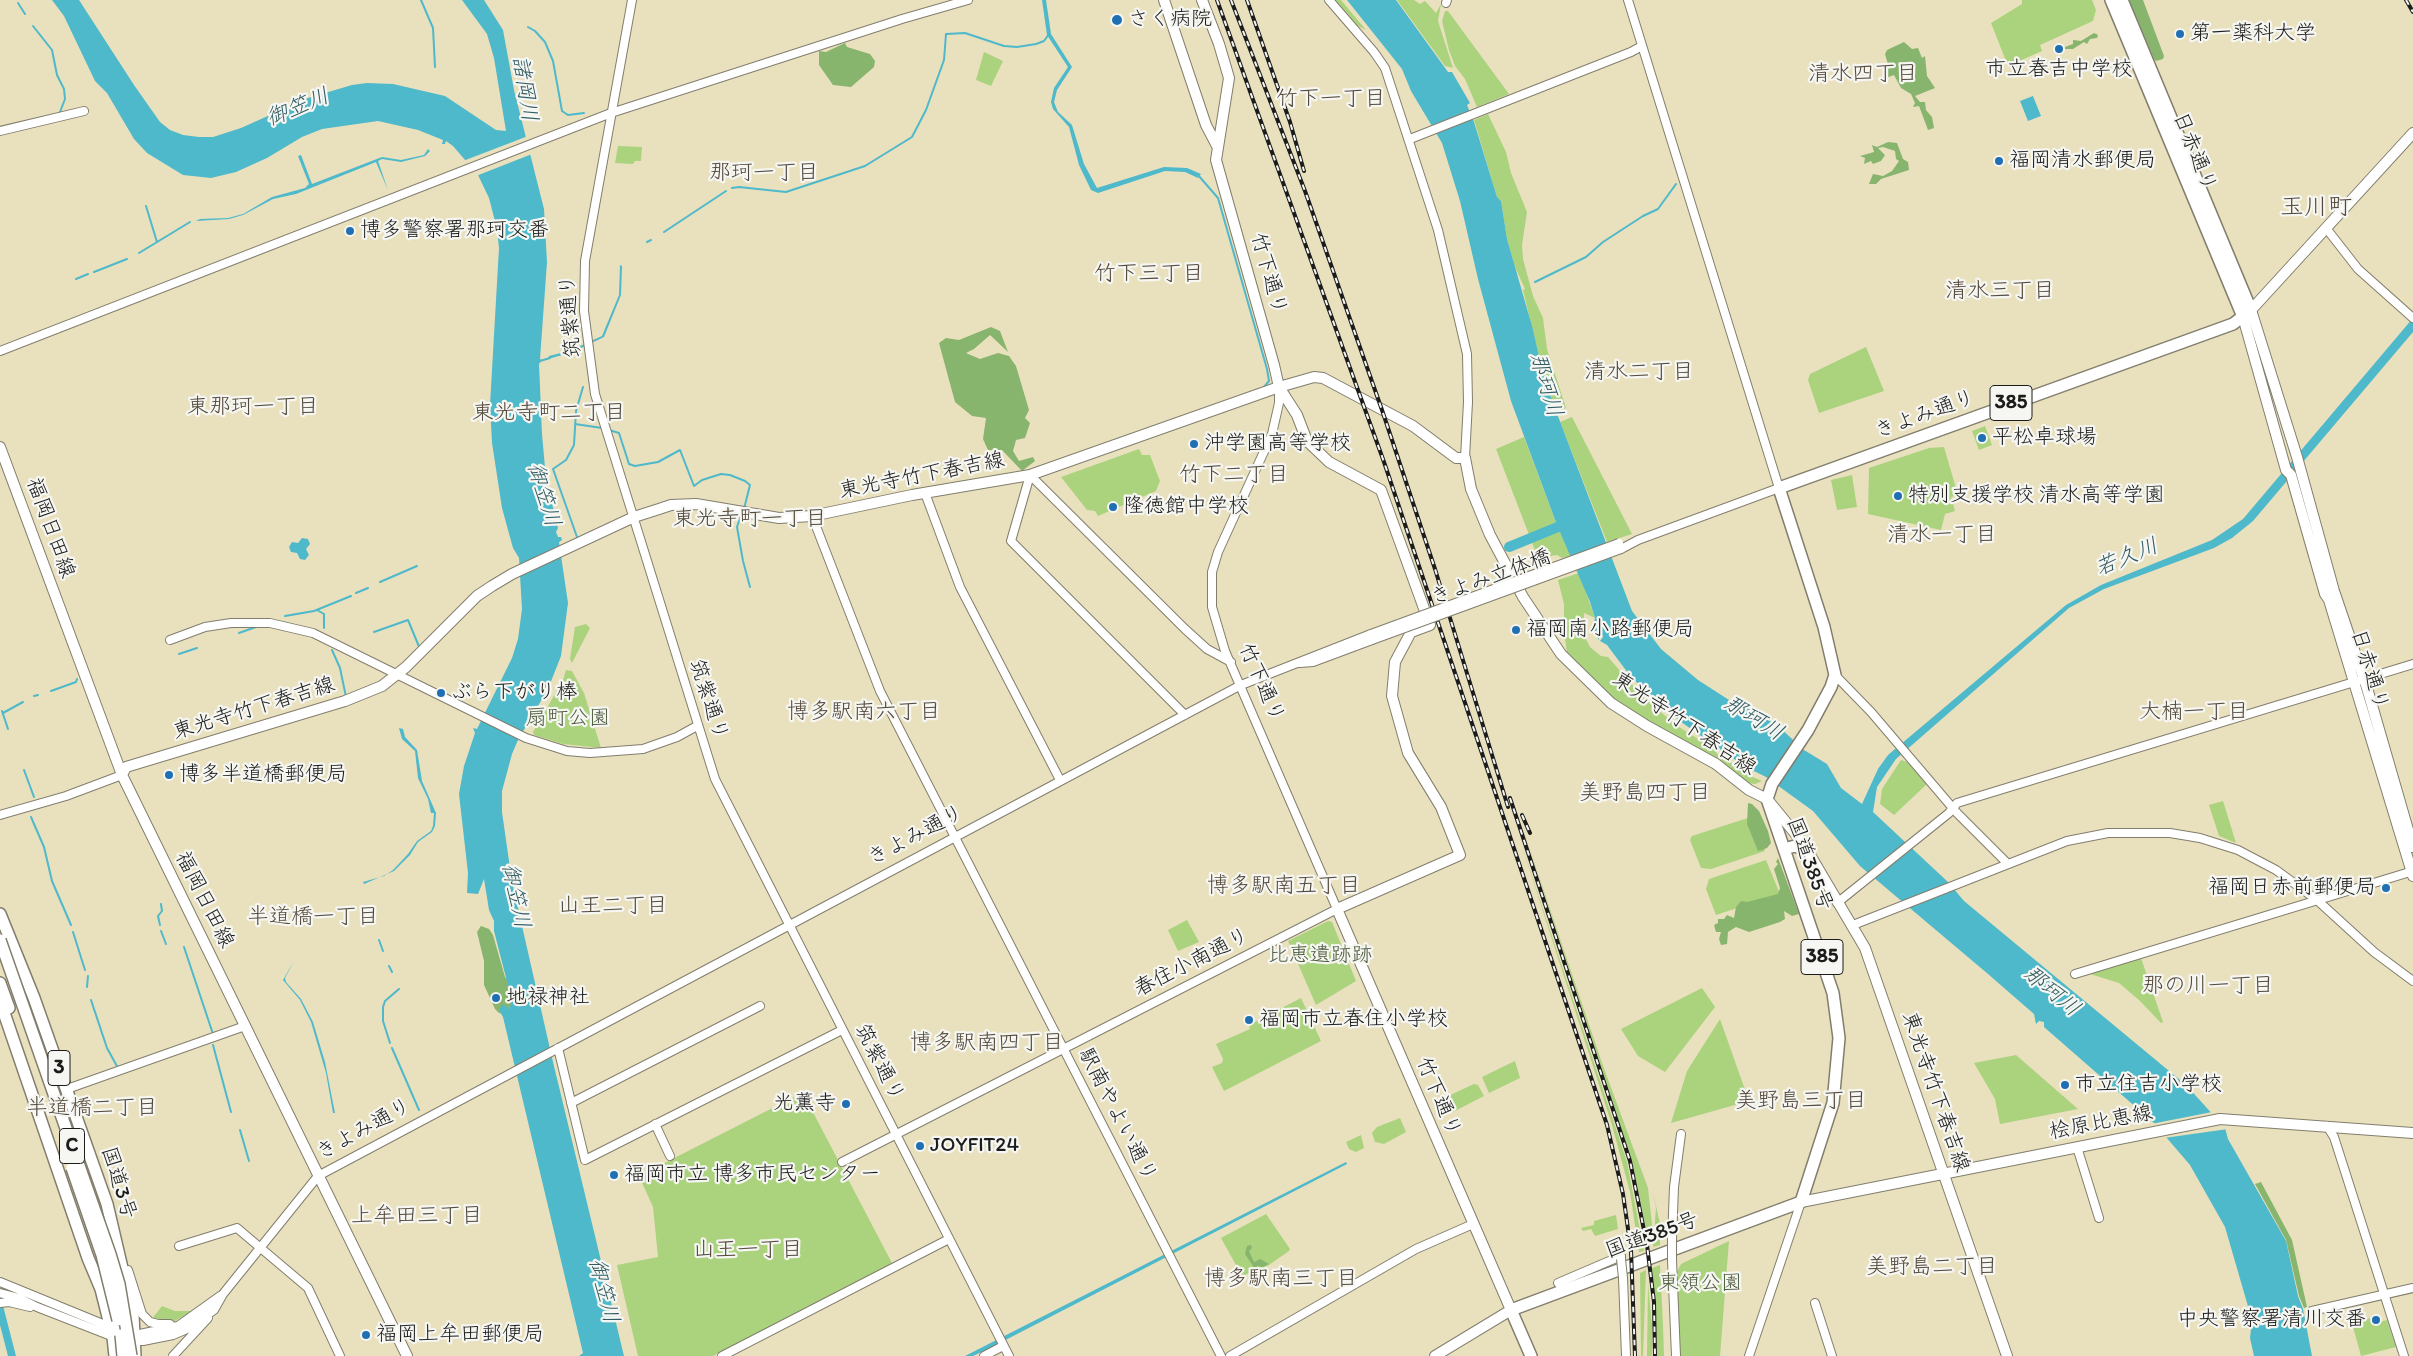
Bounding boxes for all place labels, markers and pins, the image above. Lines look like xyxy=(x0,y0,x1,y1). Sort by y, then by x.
place label: さく病院 xyxy=(1128,7,1212,33)
marker: さく病院 xyxy=(1110,13,1124,27)
place label: 第一薬科大学 xyxy=(2190,21,2316,47)
marker: 第一薬科大学 xyxy=(2174,28,2186,40)
marker: 市立春吉中学校 xyxy=(2053,43,2065,55)
place label: 市立春吉中学校 xyxy=(1986,57,2132,83)
place label: 福岡清水郵便局 xyxy=(2009,148,2156,174)
marker: 福岡清水郵便局 xyxy=(1993,155,2005,167)
place label: 博多警察署那珂交番 xyxy=(360,218,549,244)
marker: 博多警察署那珂交番 xyxy=(344,225,356,237)
place label: 平松卓球場 xyxy=(1992,425,2097,451)
place label: 沖学園高等学校 xyxy=(1204,431,1351,457)
marker: 平松卓球場 xyxy=(1976,432,1988,444)
marker: 沖学園高等学校 xyxy=(1188,438,1200,450)
place label: 特別支援学校 清水高等学園 xyxy=(1908,483,2165,509)
marker: 特別支援学校 清水高等学園 xyxy=(1892,490,1904,502)
place label: 隆徳館中学校 xyxy=(1123,494,1249,520)
marker: 隆徳館中学校 xyxy=(1107,501,1119,513)
place label: 福岡南小路郵便局 xyxy=(1526,617,1694,643)
marker: 福岡南小路郵便局 xyxy=(1510,624,1522,636)
place label: ぶら下がり棒 xyxy=(451,680,577,706)
marker: ぶら下がり棒 xyxy=(435,687,447,699)
place label: 博多半道橋郵便局 xyxy=(179,762,347,788)
marker: 博多半道橋郵便局 xyxy=(163,769,175,781)
place label: 福岡日赤前郵便局 xyxy=(2208,875,2376,901)
marker: 福岡日赤前郵便局 xyxy=(2380,882,2392,894)
place label: 地禄神社 xyxy=(506,985,590,1011)
marker: 地禄神社 xyxy=(490,992,502,1004)
place label: 福岡市立春住小学校 xyxy=(1259,1007,1448,1033)
marker: 福岡市立春住小学校 xyxy=(1243,1014,1255,1026)
place label: 市立住吉小学校 xyxy=(2075,1072,2222,1098)
marker: 市立住吉小学校 xyxy=(2059,1079,2071,1091)
place label: 光薫寺 xyxy=(773,1091,836,1117)
marker: 光薫寺 xyxy=(840,1098,852,1110)
place label: JOYFIT24 xyxy=(930,1133,1019,1159)
marker: JOYFIT24 xyxy=(914,1140,926,1152)
place label: 福岡市立 博多市民センター xyxy=(624,1162,881,1188)
marker: 福岡市立 博多市民センター xyxy=(608,1169,620,1181)
place label: 中央警察署清川交番 xyxy=(2177,1307,2366,1333)
marker: 中央警察署清川交番 xyxy=(2370,1314,2382,1326)
place label: 福岡上牟田郵便局 xyxy=(376,1322,544,1348)
marker: 福岡上牟田郵便局 xyxy=(360,1329,372,1341)

